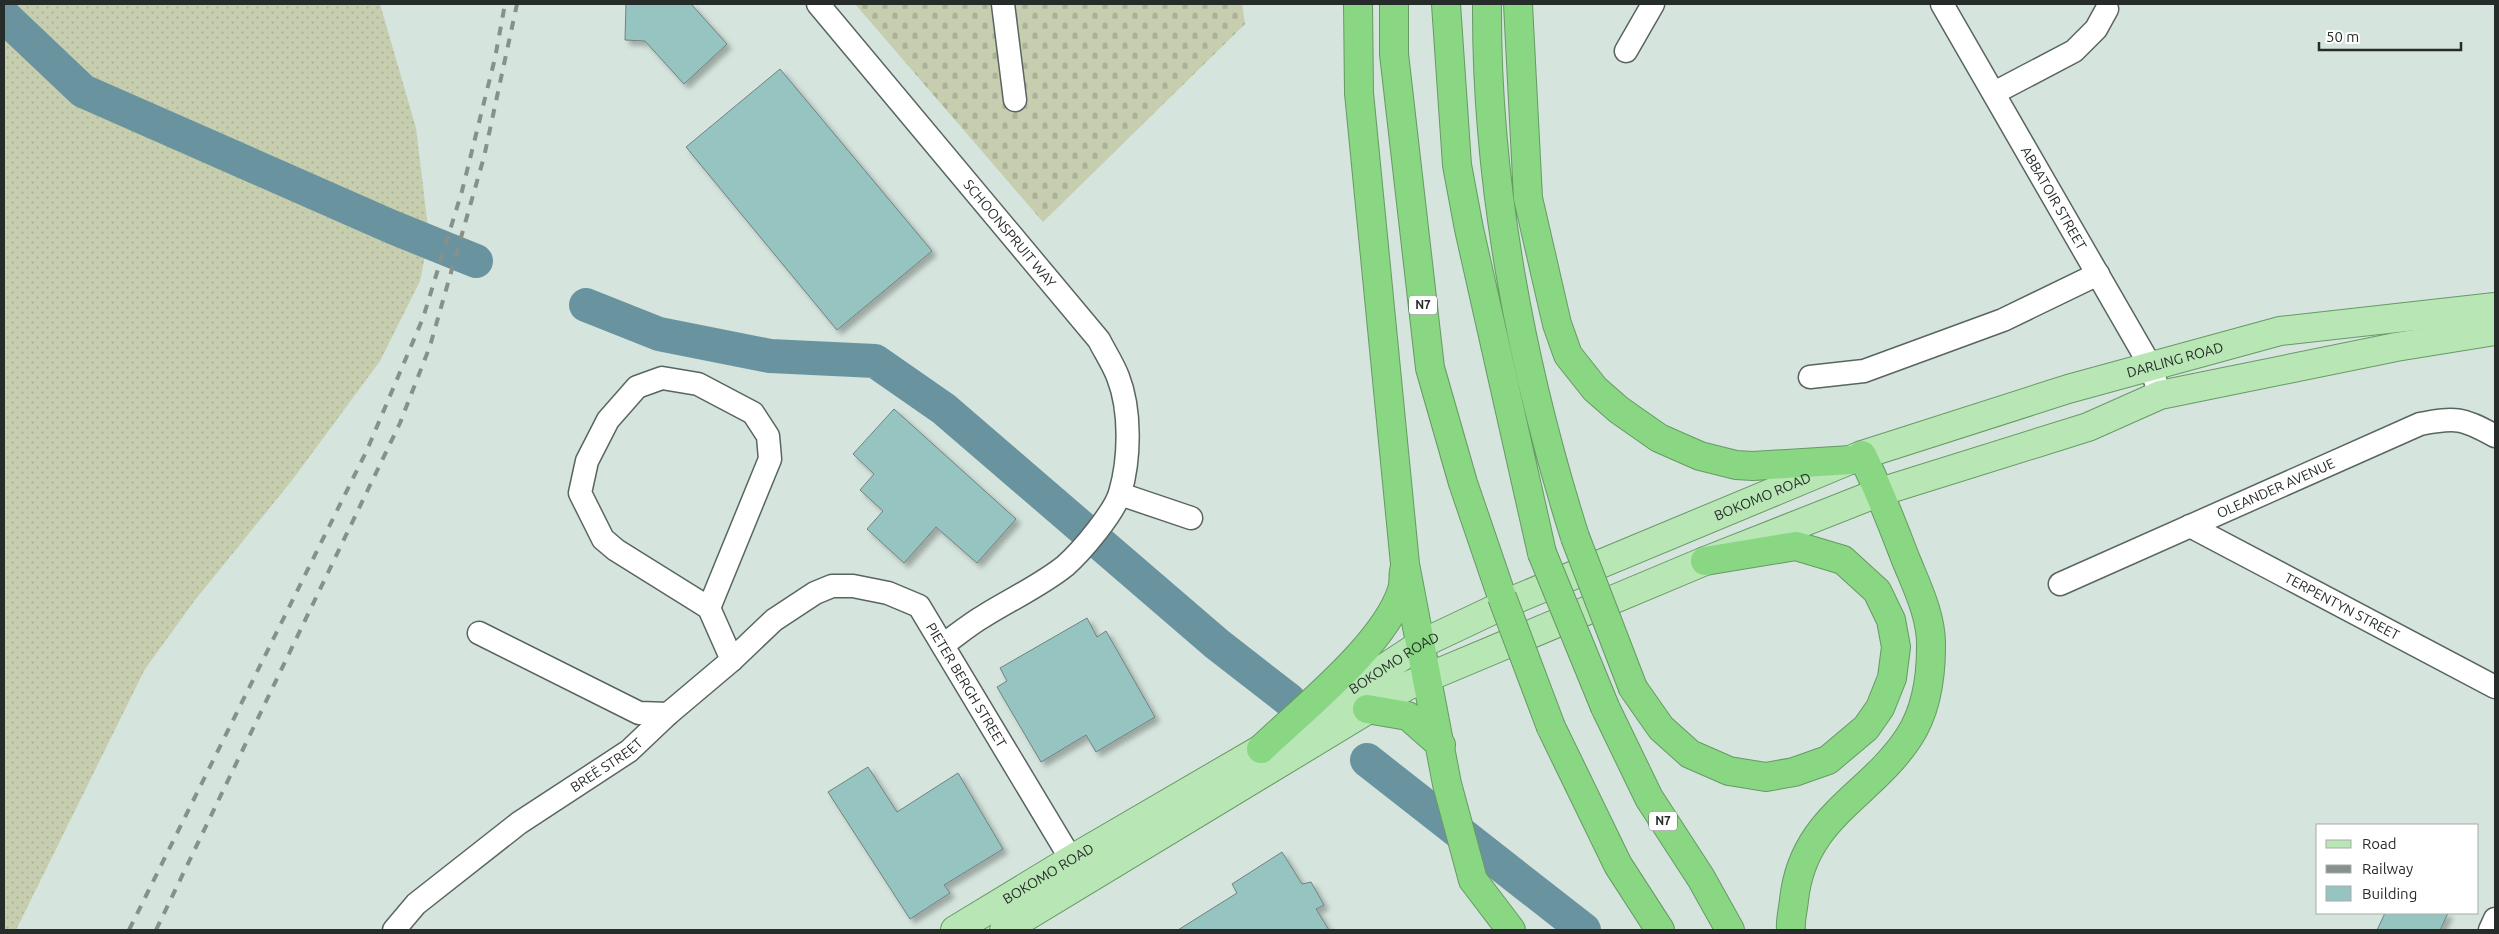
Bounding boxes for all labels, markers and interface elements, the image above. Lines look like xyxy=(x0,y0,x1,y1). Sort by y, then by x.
scale bar xyxy=(2319,20,2462,52)
text: 50 m xyxy=(2326,28,2359,45)
street label: ABBATOIR STREET xyxy=(2018,144,2090,253)
street label: SCHOONSPRUIT WAY xyxy=(960,176,1059,290)
road number: N7 xyxy=(1409,296,1437,314)
street label: DARLING ROAD xyxy=(2125,339,2225,381)
street label: OLEANDER AVENUE xyxy=(2214,455,2337,521)
street label: BOKOMO ROAD xyxy=(1712,469,1813,524)
street label: TERPENTYN STREET xyxy=(2282,569,2402,643)
street label: PIETER BERGH STREET xyxy=(923,620,1010,750)
street label: BOKOMO ROAD xyxy=(1346,629,1442,697)
street label: BREË STREET xyxy=(567,734,646,795)
road number: N7 xyxy=(1649,811,1677,830)
legend xyxy=(2316,824,2479,914)
text: Road xyxy=(2362,835,2397,852)
street label: BOKOMO ROAD xyxy=(1000,840,1097,907)
text: Railway xyxy=(2362,860,2413,877)
text: Building xyxy=(2362,885,2417,902)

